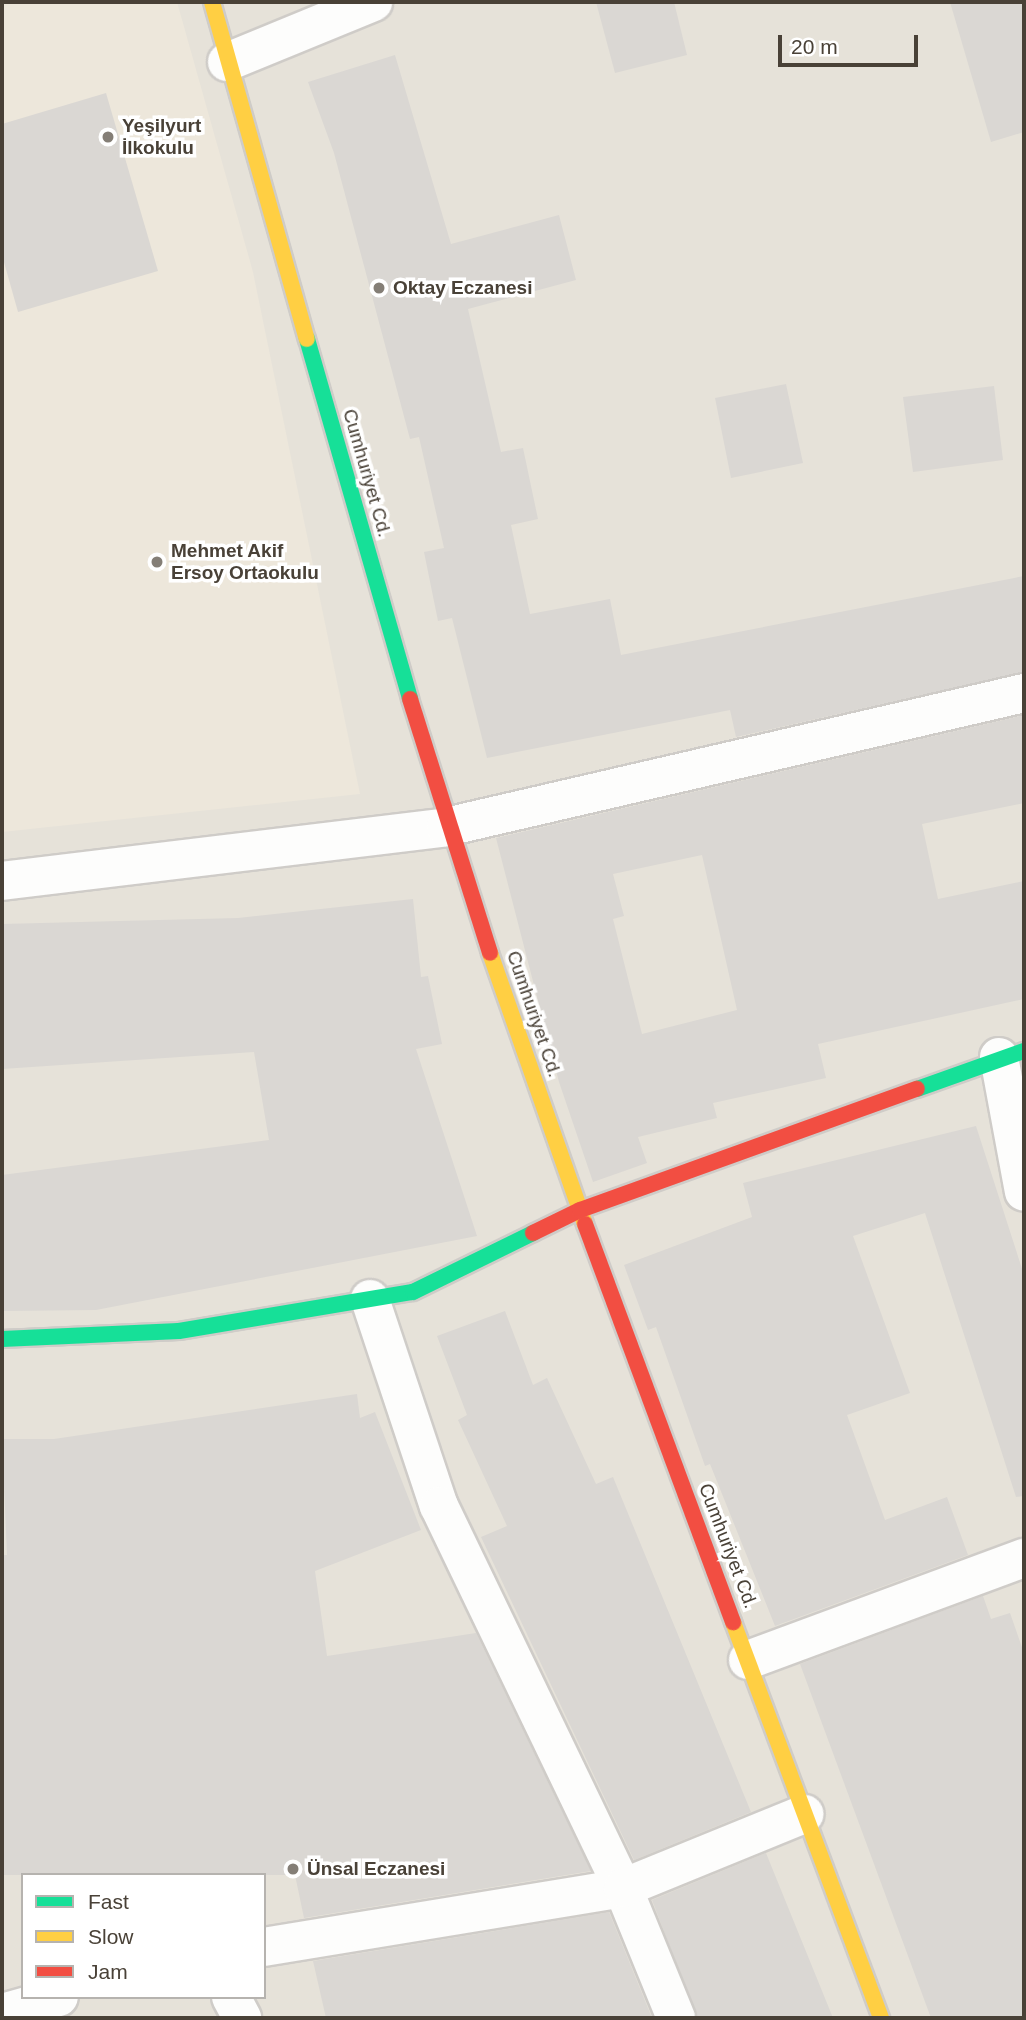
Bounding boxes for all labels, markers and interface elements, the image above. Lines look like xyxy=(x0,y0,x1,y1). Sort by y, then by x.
scale bar xyxy=(781,21,921,65)
text: 20 m xyxy=(791,35,838,58)
place label: Yeşilyurt İlkokulu xyxy=(122,115,201,159)
marker: Yeşilyurt İlkokulu xyxy=(100,129,116,145)
place label: Oktay Eczanesi xyxy=(393,277,532,299)
marker: Oktay Eczanesi xyxy=(371,280,387,296)
street label: Cumhuriyet Cd. xyxy=(338,406,396,540)
place label: Mehmet Akif Ersoy Ortaokulu xyxy=(171,540,319,584)
marker: Mehmet Akif Ersoy Ortaokulu xyxy=(149,554,165,570)
street label: Cumhuriyet Cd. xyxy=(502,948,566,1080)
street label: Cumhuriyet Cd. xyxy=(694,1480,762,1612)
place label: Ünsal Eczanesi xyxy=(307,1858,445,1880)
marker: Ünsal Eczanesi xyxy=(285,1861,301,1877)
legend xyxy=(21,1873,266,1999)
text: Fast xyxy=(88,1890,129,1913)
text: Slow xyxy=(88,1925,134,1948)
text: Jam xyxy=(88,1960,128,1983)

